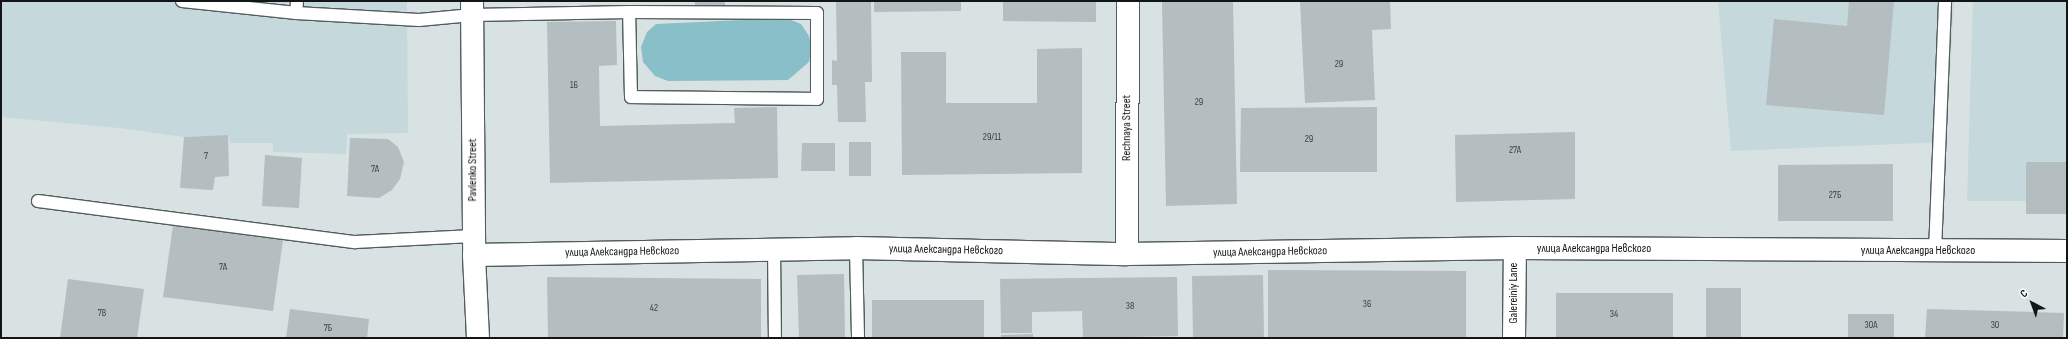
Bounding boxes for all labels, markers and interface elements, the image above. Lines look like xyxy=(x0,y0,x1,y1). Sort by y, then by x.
house number: 29 xyxy=(1335,59,1343,71)
house number: 16 xyxy=(570,80,578,92)
street label: Rechnaya Street xyxy=(1120,95,1134,161)
house number: 29 xyxy=(1195,97,1203,109)
house number: 29/11 xyxy=(983,132,1001,144)
house number: 29 xyxy=(1305,134,1313,146)
street label: Pavlenko Street xyxy=(466,139,480,201)
house number: 27А xyxy=(1509,145,1521,157)
house number: 7 xyxy=(204,151,208,163)
house number: 7А xyxy=(371,164,379,176)
house number: 27Б xyxy=(1829,190,1841,202)
street label: улица Александра Невского xyxy=(889,242,1003,258)
street label: улица Александра Невского xyxy=(1537,242,1651,256)
street label: улица Александра Невского xyxy=(565,244,679,260)
street label: улица Александра Невского xyxy=(1213,244,1327,260)
street label: улица Александра Невского xyxy=(1861,244,1975,258)
house number: 7А xyxy=(219,262,227,274)
street label: Galereiniy Lane xyxy=(1507,263,1521,323)
north arrow xyxy=(2012,283,2052,323)
text: С xyxy=(2017,287,2030,300)
house number: 36 xyxy=(1363,299,1371,311)
house number: 38 xyxy=(1126,301,1134,313)
house number: 42 xyxy=(650,303,658,315)
house number: 7В xyxy=(98,308,106,320)
house number: 34 xyxy=(1610,309,1618,321)
house number: 30А xyxy=(1865,320,1877,332)
house number: 30 xyxy=(1991,320,1999,332)
house number: 7Б xyxy=(324,323,332,335)

